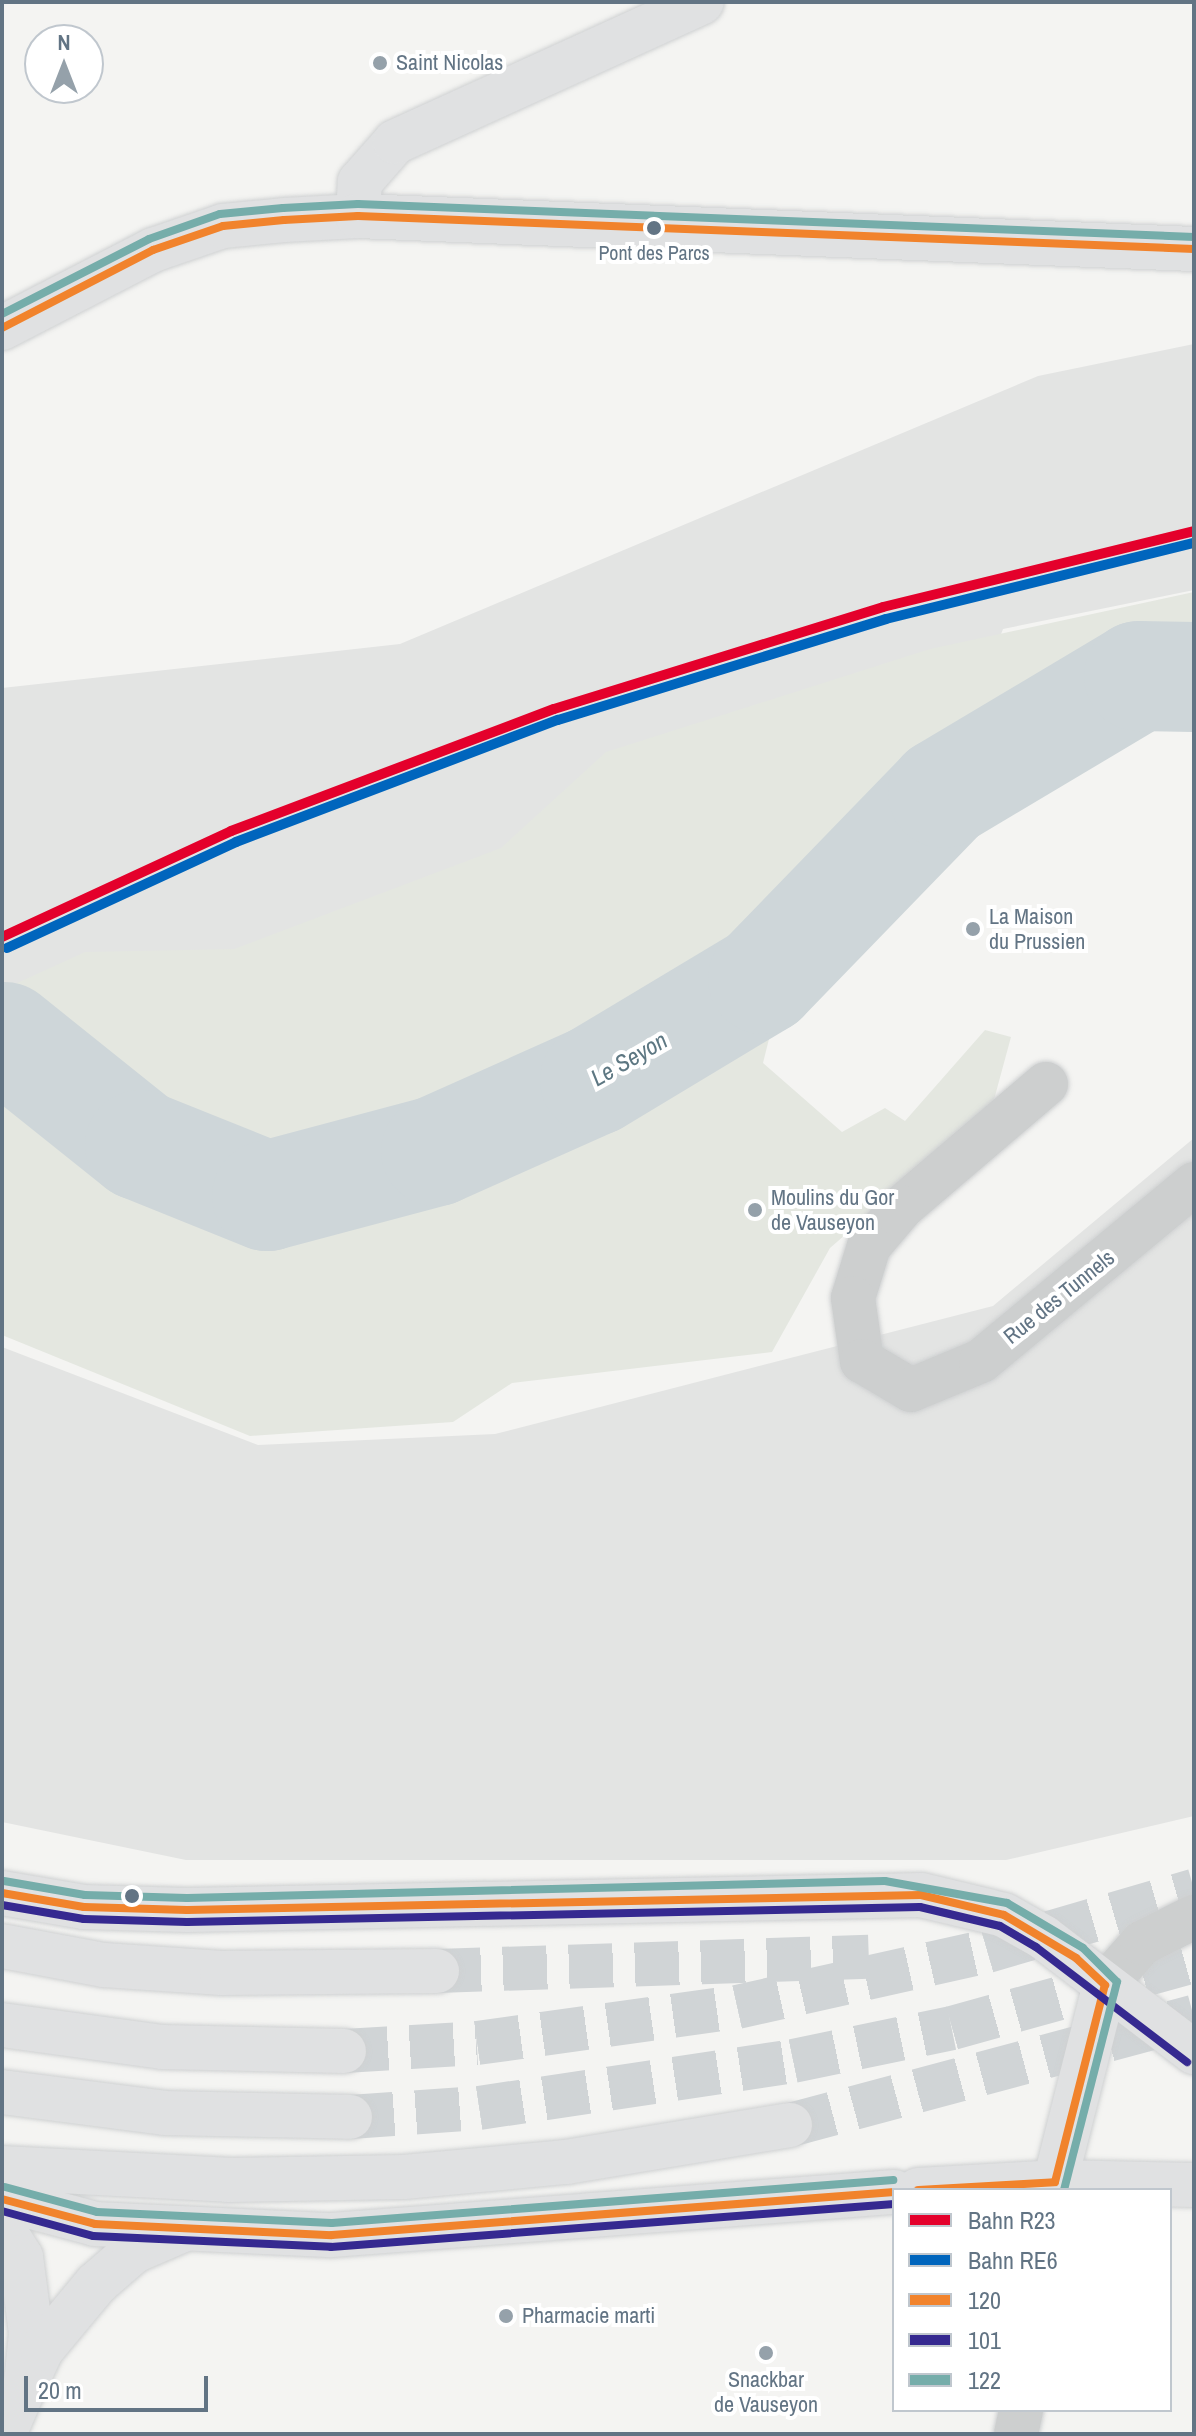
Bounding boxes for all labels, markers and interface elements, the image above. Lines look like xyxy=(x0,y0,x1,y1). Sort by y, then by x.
north arrow xyxy=(24,24,104,104)
text: N xyxy=(57,27,71,57)
place label: Saint Nicolas xyxy=(396,50,503,76)
marker: Saint Nicolas xyxy=(371,54,389,72)
marker: Pont des Parcs xyxy=(646,220,662,236)
place label: Pont des Parcs xyxy=(598,240,710,264)
place label: La Maison du Prussien xyxy=(989,903,1085,954)
marker: La Maison du Prussien xyxy=(964,920,982,938)
water label: Le Seyon xyxy=(586,1026,672,1092)
place label: Moulins du Gor de Vauseyon xyxy=(771,1184,894,1236)
marker: Moulins du Gor de Vauseyon xyxy=(746,1201,764,1219)
street label: Rue des Tunnels xyxy=(998,1244,1120,1350)
unlabelled marker xyxy=(124,1888,140,1904)
legend xyxy=(892,2188,1172,2412)
text: Bahn R23 xyxy=(968,2204,1056,2236)
text: Bahn RE6 xyxy=(968,2244,1058,2276)
text: 120 xyxy=(968,2284,1001,2316)
place label: Pharmacie marti xyxy=(522,2303,655,2329)
marker: Pharmacie marti xyxy=(497,2307,515,2325)
text: 101 xyxy=(968,2324,1001,2356)
marker: Snackbar de Vauseyon xyxy=(757,2344,775,2362)
scale bar xyxy=(28,2360,212,2410)
text: 122 xyxy=(968,2364,1001,2396)
place label: Snackbar de Vauseyon xyxy=(714,2366,818,2418)
text: 20 m xyxy=(38,2374,82,2406)

